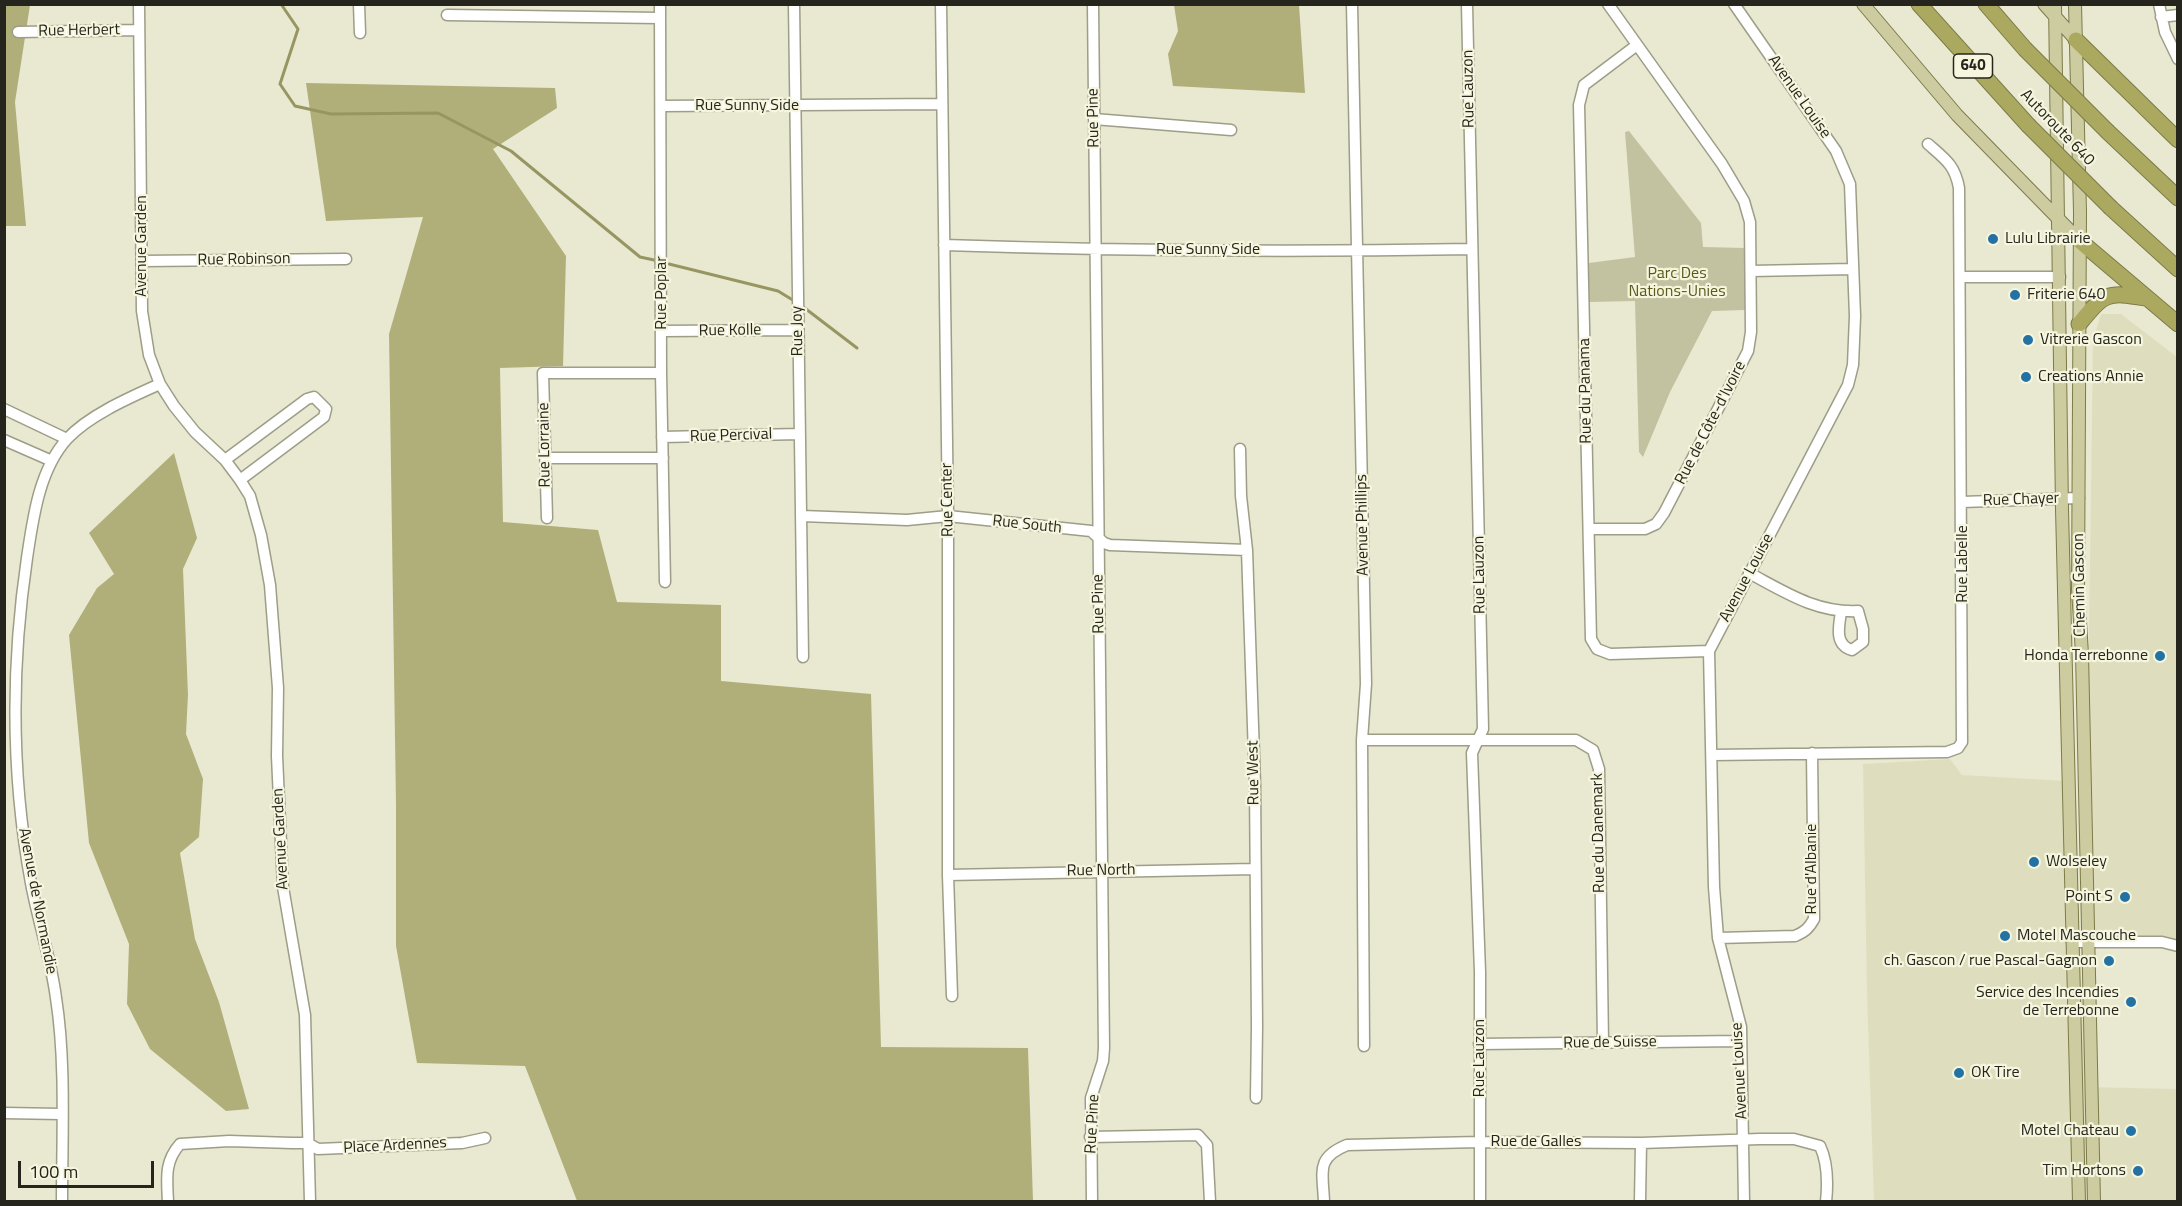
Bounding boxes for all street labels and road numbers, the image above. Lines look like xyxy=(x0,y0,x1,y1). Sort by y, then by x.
street label: Rue Herbert xyxy=(38,21,120,41)
street label: Rue Lauzon xyxy=(1459,50,1479,128)
street label: Avenue Louise xyxy=(1763,52,1835,142)
road number: 640 xyxy=(1954,54,1992,78)
street label: Autoroute 640 xyxy=(2016,86,2098,170)
street label: Rue Pine xyxy=(1084,88,1104,148)
street label: Rue Sunny Side xyxy=(695,96,799,116)
street label: Avenue Garden xyxy=(132,195,152,297)
street label: Rue Sunny Side xyxy=(1156,240,1260,260)
street label: Rue Robinson xyxy=(197,250,291,270)
street label: Rue Poplar xyxy=(652,256,672,330)
street label: Rue Joy xyxy=(788,306,808,356)
street label: Rue Kolle xyxy=(698,321,762,341)
street label: Rue du Panama xyxy=(1575,338,1597,444)
street label: Rue de Côte-d'Ivoire xyxy=(1672,358,1750,488)
street label: Rue Lorraine xyxy=(535,402,555,488)
street label: Rue Percival xyxy=(689,425,773,447)
street label: Rue Center xyxy=(938,463,958,537)
street label: Avenue Phillips xyxy=(1353,474,1373,576)
street label: Rue Chayer xyxy=(1983,489,2059,511)
street label: Rue South xyxy=(991,512,1063,538)
street label: Rue Labelle xyxy=(1953,525,1973,603)
street label: Avenue Louise xyxy=(1716,531,1778,625)
street label: Chemin Gascon xyxy=(2069,533,2091,637)
street label: Rue Lauzon xyxy=(1470,536,1490,614)
street label: Rue Pine xyxy=(1089,574,1109,634)
street label: Rue West xyxy=(1244,740,1264,806)
street label: Rue du Danemark xyxy=(1588,773,1610,893)
street label: Avenue Garden xyxy=(269,788,293,890)
street label: Rue d'Albanie xyxy=(1802,824,1822,914)
street label: Avenue de Normandie xyxy=(13,826,61,976)
street label: Rue North xyxy=(1066,861,1136,881)
street label: Rue Lauzon xyxy=(1470,1019,1490,1097)
street label: Avenue Louise xyxy=(1728,1022,1752,1120)
street label: Rue de Suisse xyxy=(1563,1033,1657,1053)
street label: Rue Pine xyxy=(1082,1094,1104,1154)
street label: Rue de Galles xyxy=(1491,1132,1581,1152)
street label: Place Ardennes xyxy=(343,1134,447,1158)

